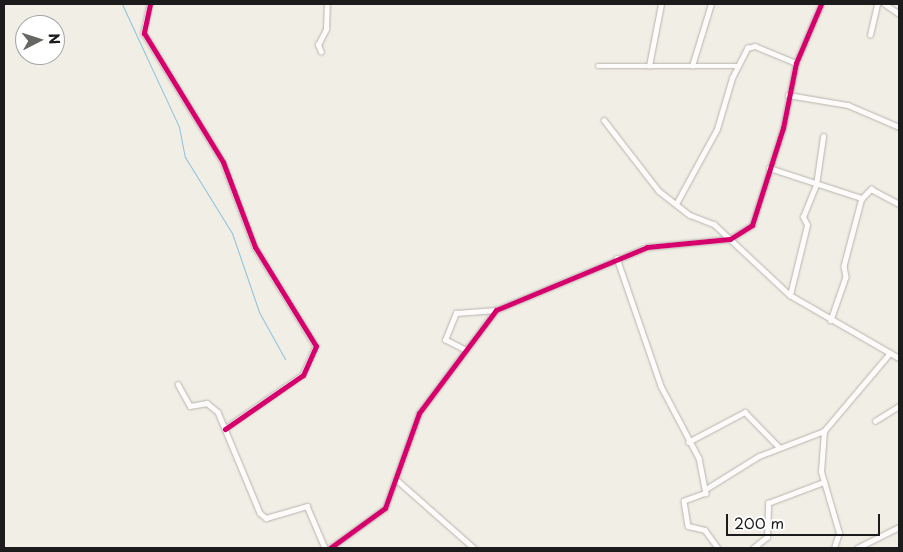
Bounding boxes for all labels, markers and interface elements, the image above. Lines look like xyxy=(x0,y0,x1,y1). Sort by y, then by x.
north arrow xyxy=(15,15,65,65)
text: N xyxy=(44,32,65,45)
scale bar xyxy=(728,504,882,536)
text: 200 m xyxy=(734,511,784,534)

